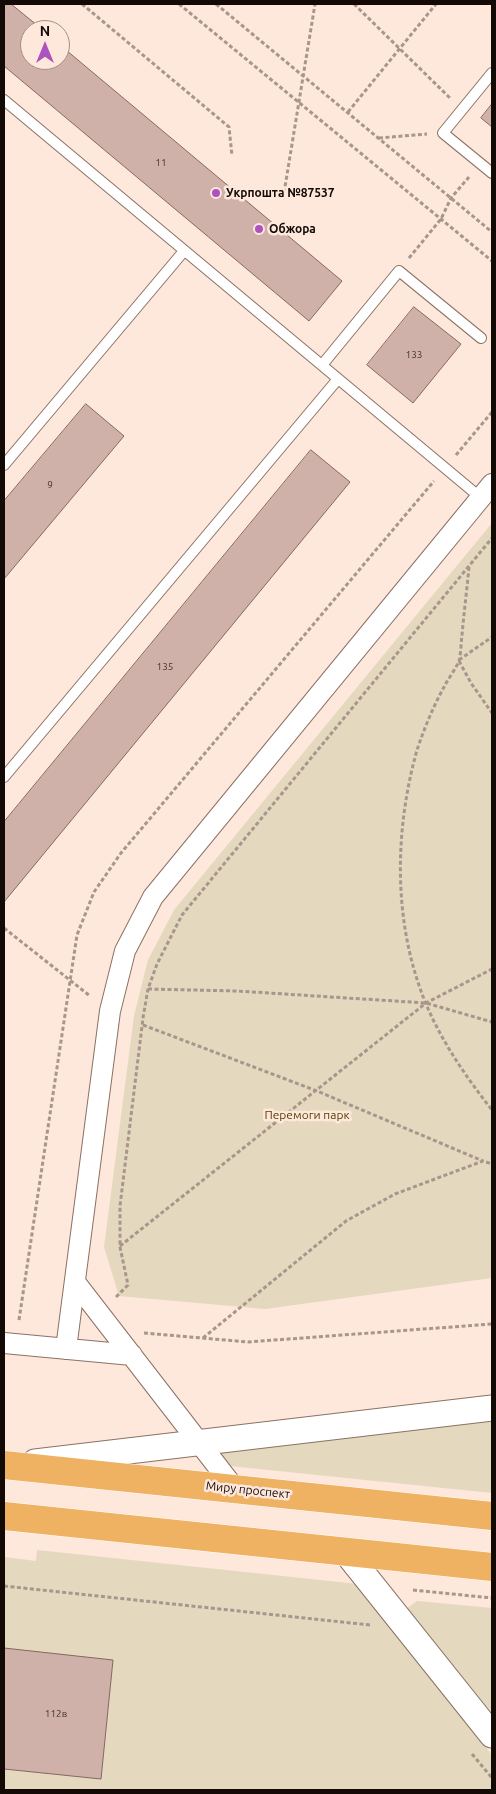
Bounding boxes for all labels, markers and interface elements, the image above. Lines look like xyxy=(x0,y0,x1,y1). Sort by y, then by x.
north arrow xyxy=(20,20,70,70)
text: N xyxy=(40,23,50,39)
house number: 11 xyxy=(155,157,167,169)
place label: Укрпошта №87537 xyxy=(226,186,334,200)
marker: Укрпошта №87537 xyxy=(210,187,222,199)
place label: Обжора xyxy=(269,222,316,236)
marker: Обжора xyxy=(253,223,265,235)
house number: 133 xyxy=(406,349,422,361)
house number: 9 xyxy=(47,479,53,491)
house number: 135 xyxy=(157,661,173,673)
park label: Перемоги парк xyxy=(264,1108,350,1122)
street label: Миру проспект xyxy=(205,1478,291,1502)
house number: 112в xyxy=(45,1708,67,1720)

